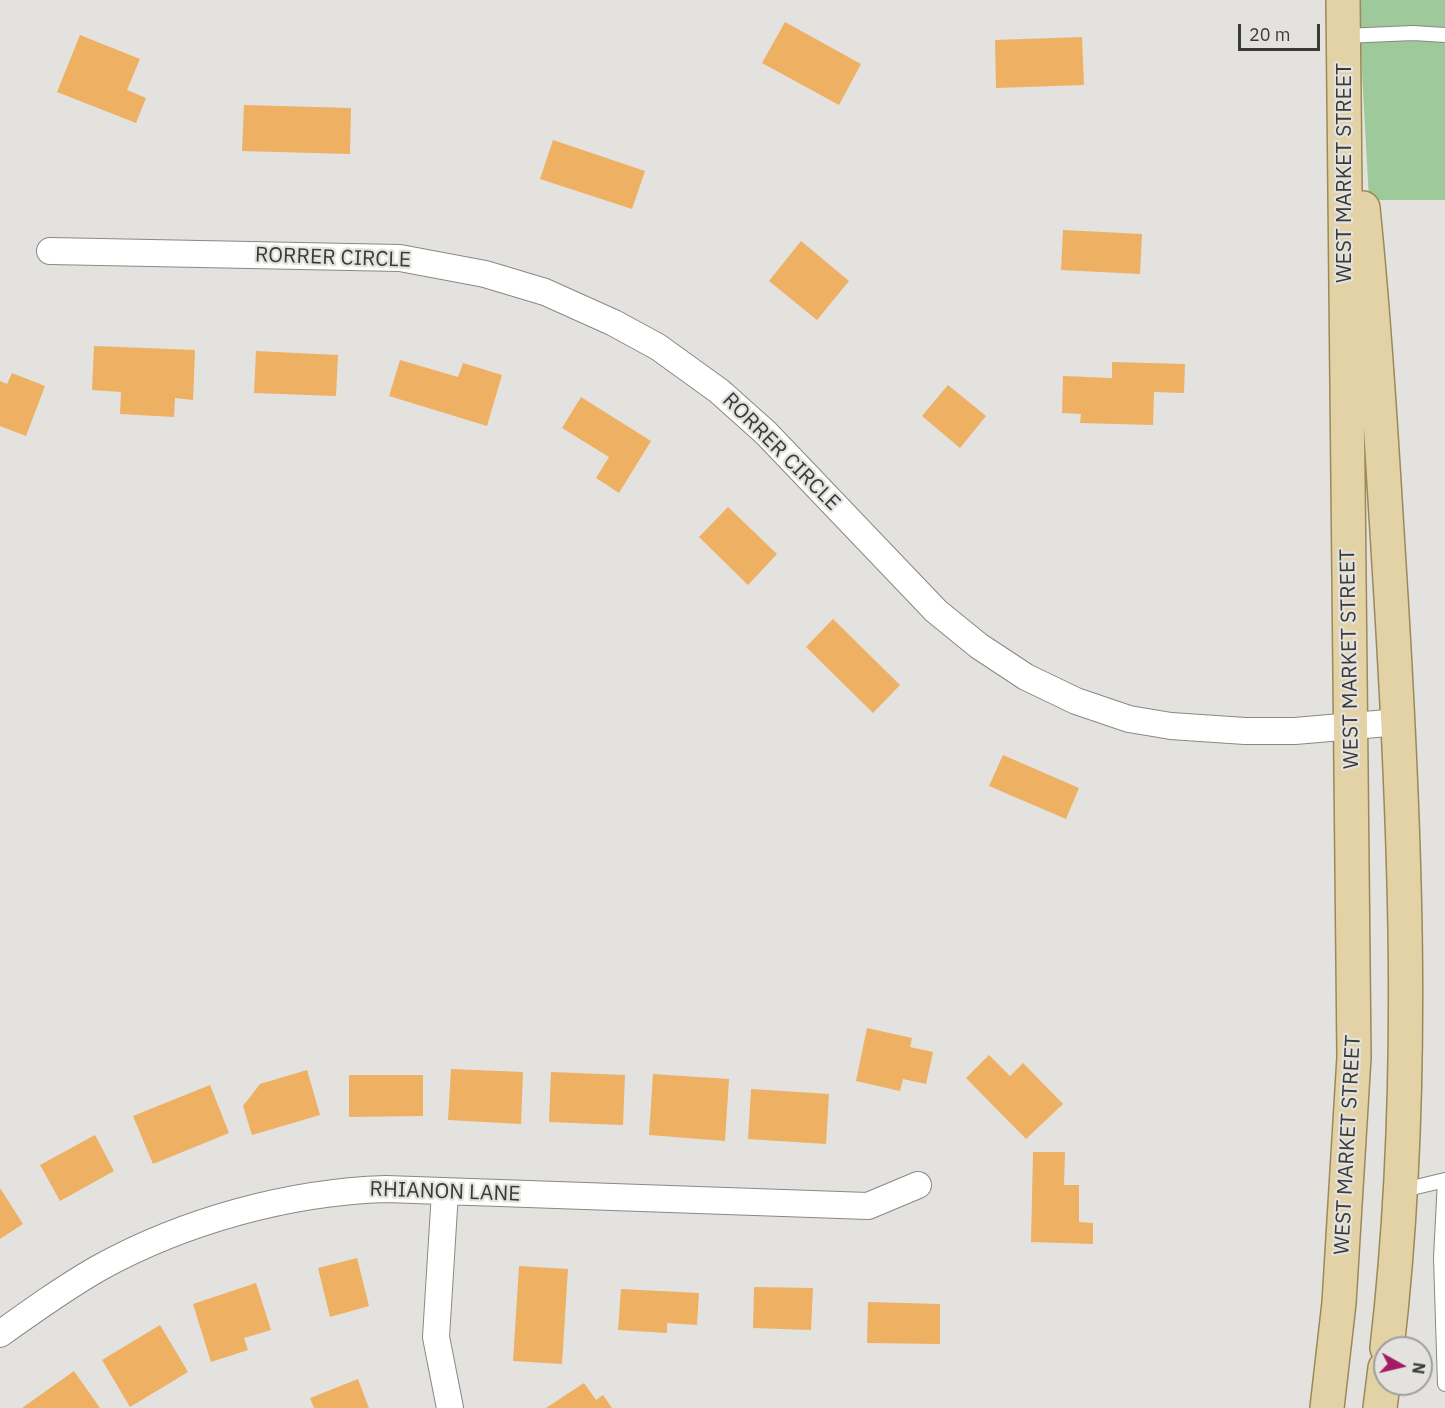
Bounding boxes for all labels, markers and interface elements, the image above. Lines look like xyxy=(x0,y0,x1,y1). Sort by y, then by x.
scale bar xyxy=(1241,12,1324,50)
text: 20 m xyxy=(1249,23,1291,46)
street label: WEST MARKET STREET xyxy=(1332,63,1358,283)
street label: RORRER CIRCLE xyxy=(255,243,411,273)
street label: RORRER CIRCLE xyxy=(717,388,845,516)
street label: WEST MARKET STREET xyxy=(1335,549,1365,769)
street label: WEST MARKET STREET xyxy=(1330,1034,1366,1256)
street label: RHIANON LANE xyxy=(369,1177,521,1207)
north arrow xyxy=(1373,1336,1433,1396)
text: N xyxy=(1408,1361,1430,1375)

